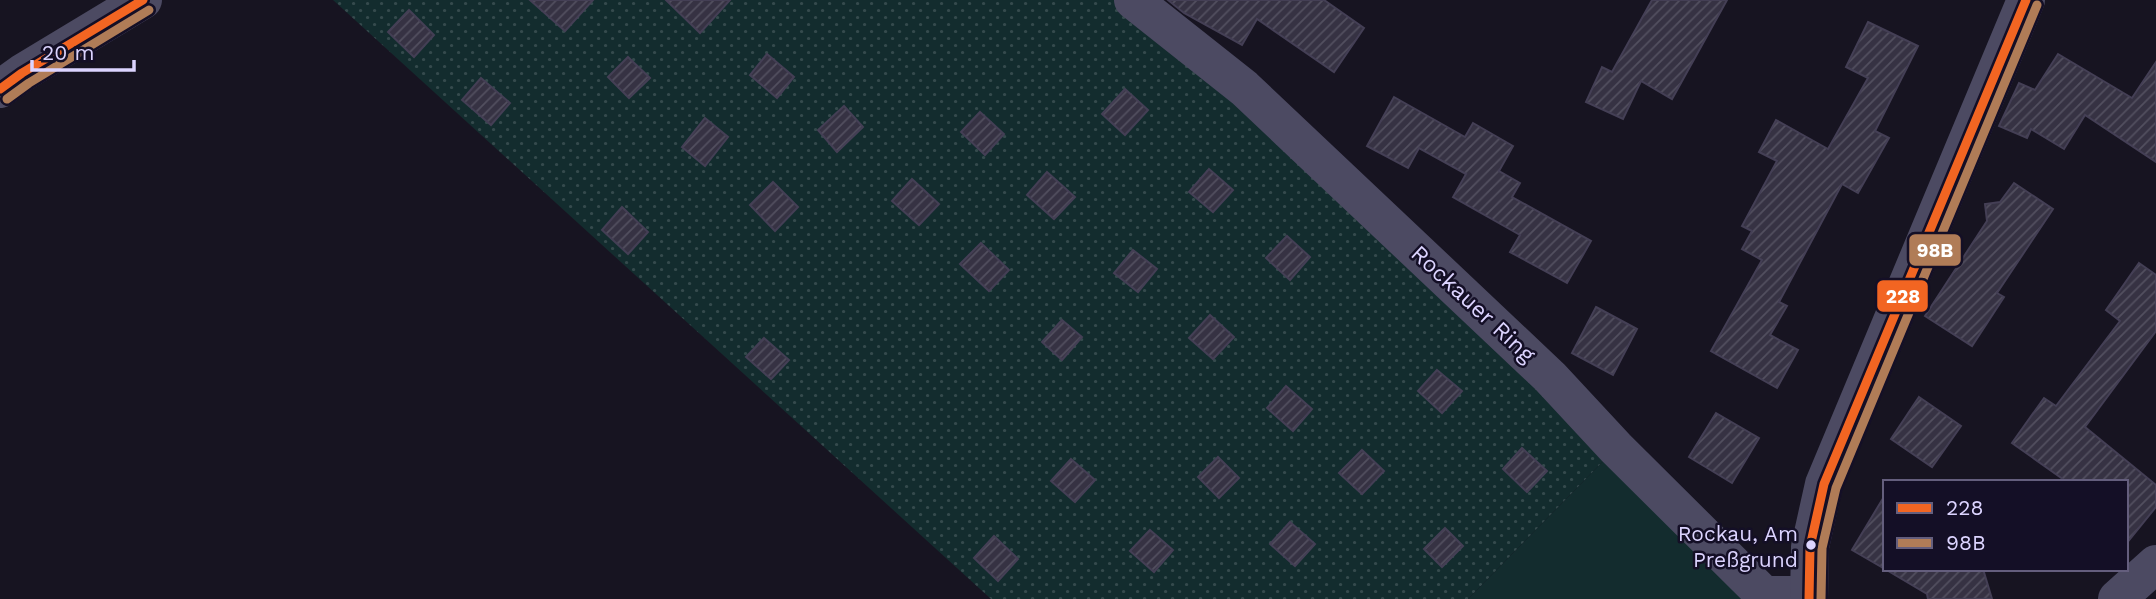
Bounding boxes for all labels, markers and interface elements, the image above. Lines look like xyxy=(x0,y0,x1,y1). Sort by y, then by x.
scale bar xyxy=(32,28,133,72)
text: 20 m xyxy=(42,40,94,65)
line badge: 98B xyxy=(1908,233,1962,267)
text: 98B xyxy=(1917,239,1953,262)
street label: Rockauer Ring xyxy=(1406,240,1541,369)
line badge: 228 xyxy=(1876,279,1929,313)
text: 228 xyxy=(1886,285,1920,308)
legend xyxy=(1883,480,2128,571)
text: 228 xyxy=(1946,495,1983,520)
place label: Rockau, Am Preßgrund xyxy=(1678,521,1798,572)
text: 98B xyxy=(1946,530,1986,555)
marker: Rockau, Am Preßgrund xyxy=(1804,538,1818,552)

